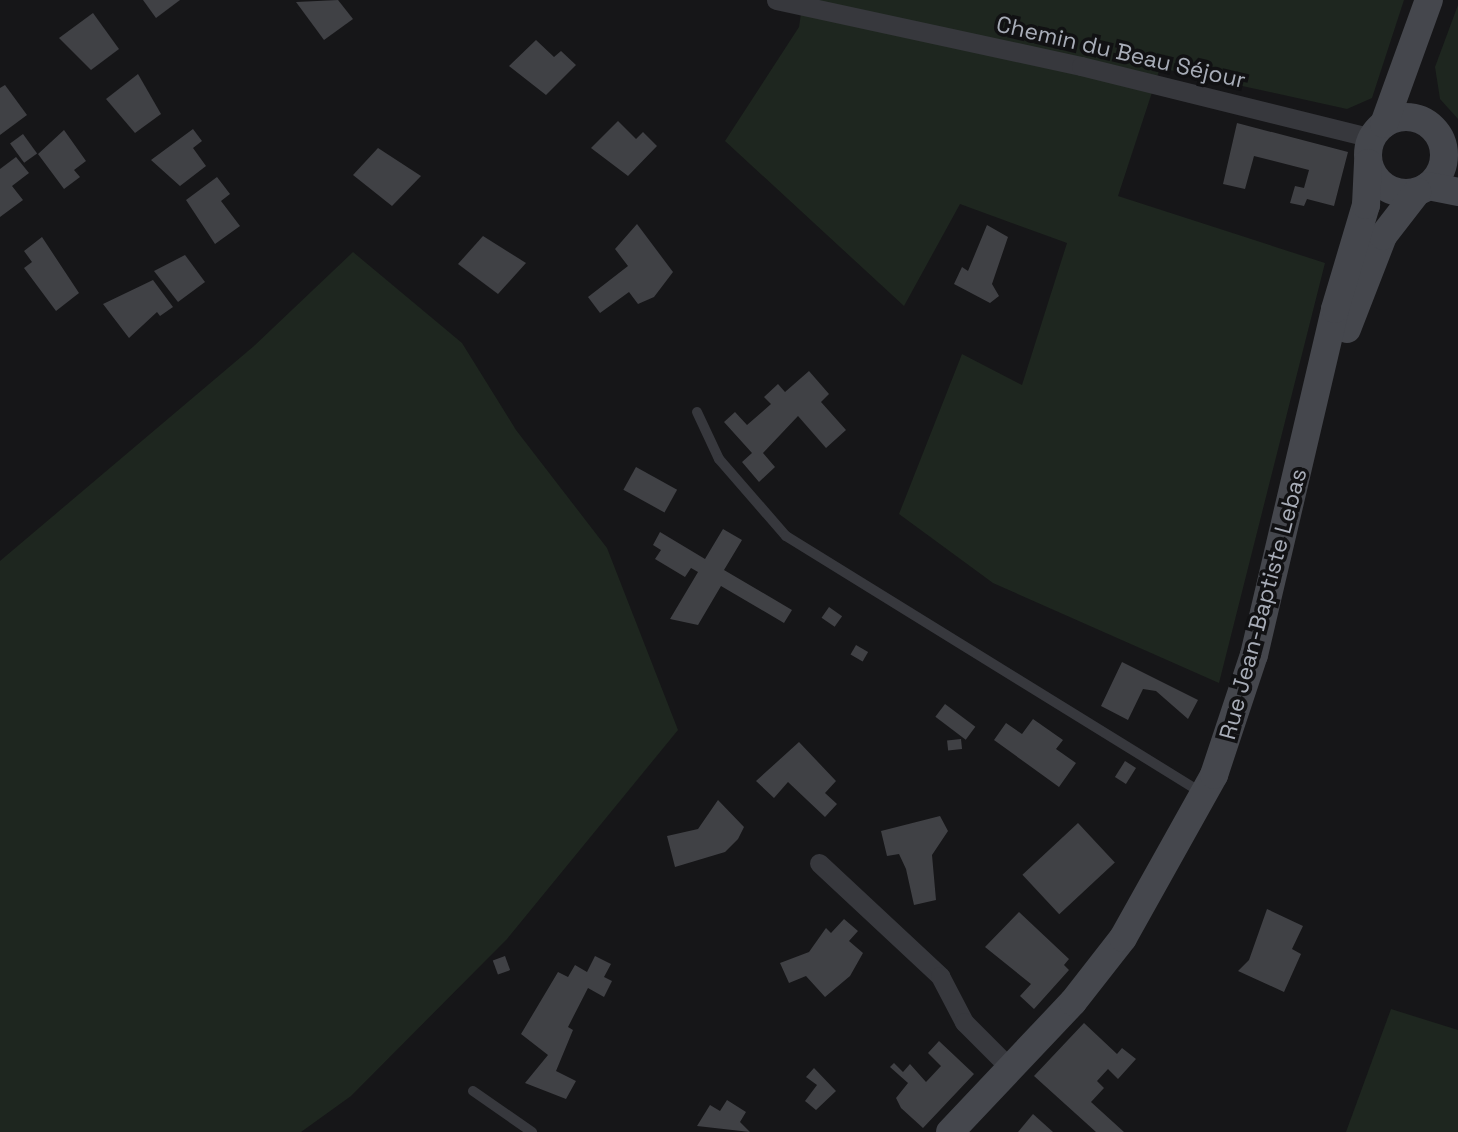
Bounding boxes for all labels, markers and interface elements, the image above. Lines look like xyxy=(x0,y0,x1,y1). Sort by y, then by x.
street label: Chemin du Beau Séjour xyxy=(994,10,1248,94)
street label: Rue Jean-Baptiste Lebas xyxy=(1214,466,1312,742)

